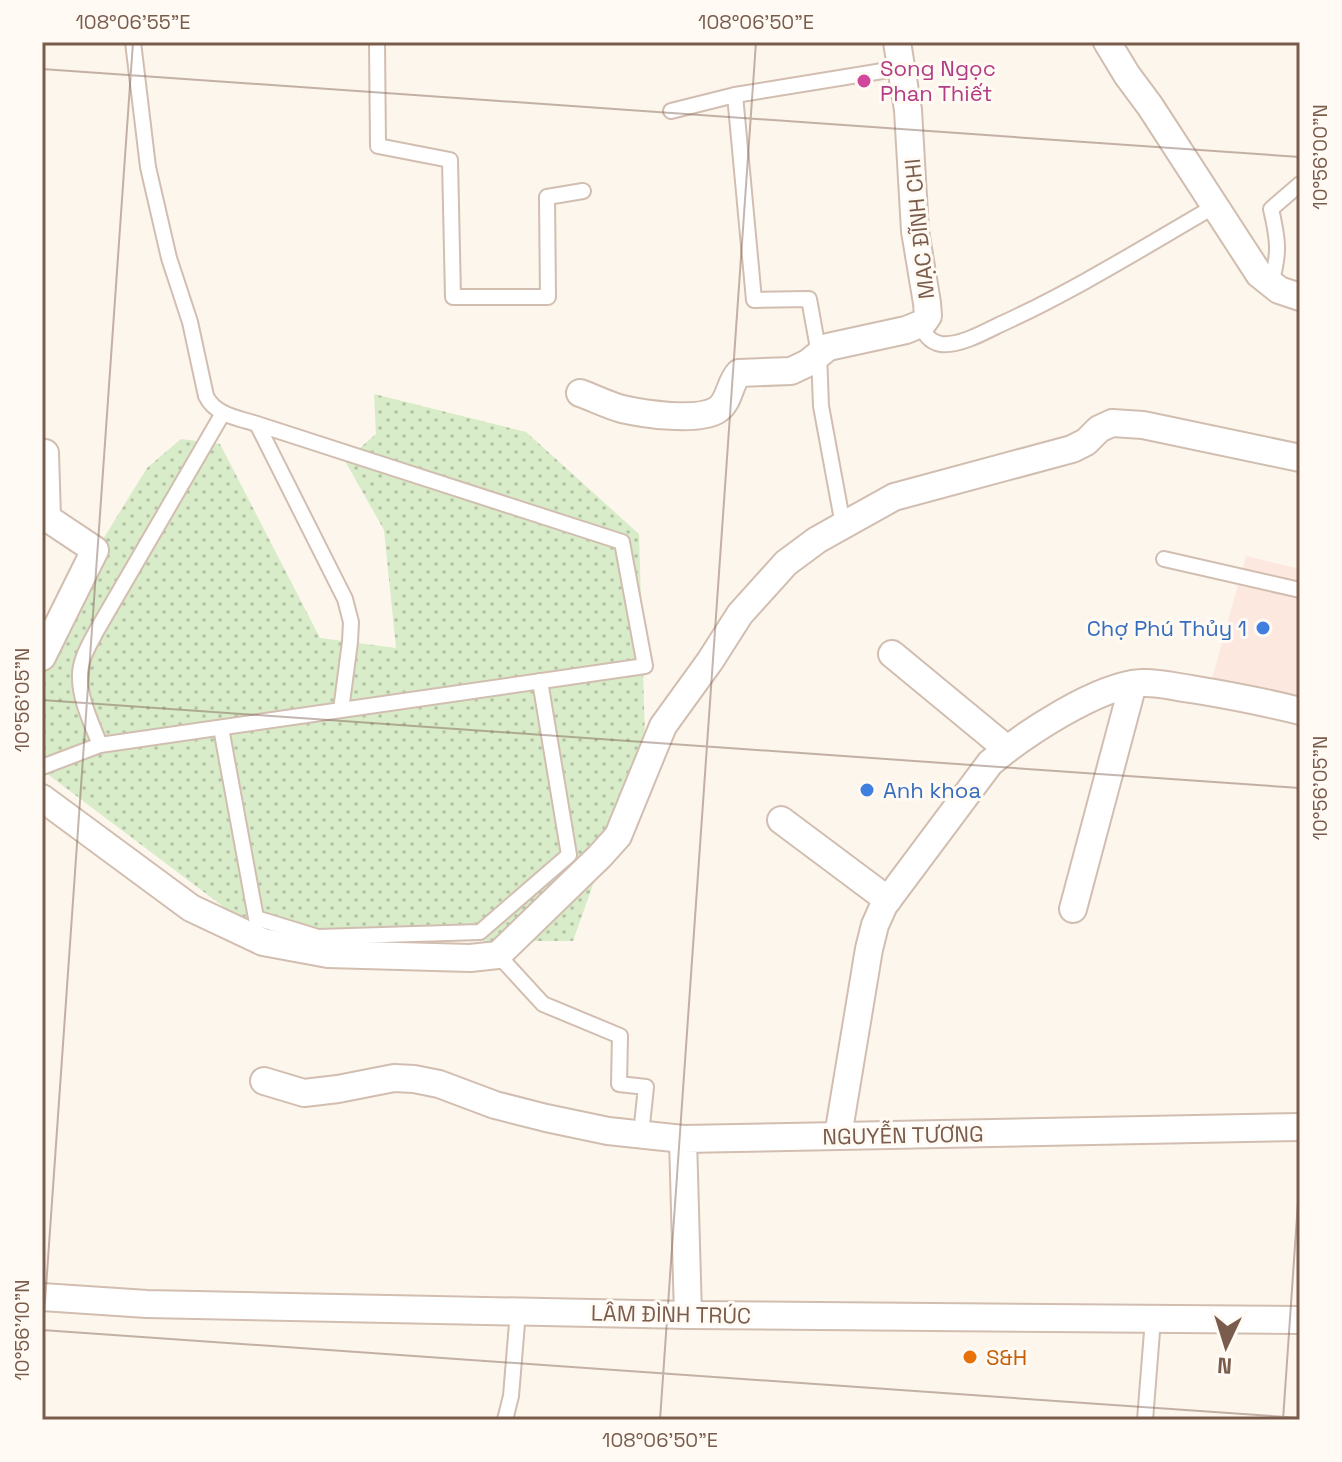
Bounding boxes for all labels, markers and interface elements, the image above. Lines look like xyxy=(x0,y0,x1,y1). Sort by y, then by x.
text: 108°06'55"E xyxy=(75,9,191,35)
text: 108°06'50"E xyxy=(698,9,814,35)
place label: Song Ngọc Phan Thiết xyxy=(880,54,996,107)
marker: Song Ngọc Phan Thiết xyxy=(855,72,873,90)
text: 10°56'00"N xyxy=(1307,104,1333,210)
street label: MẠC ĐĨNH CHI xyxy=(898,157,940,301)
place label: Chợ Phú Thủy 1 xyxy=(1087,614,1247,642)
marker: Chợ Phú Thủy 1 xyxy=(1254,619,1272,637)
text: 10°56'05"N xyxy=(9,648,35,752)
text: 10°56'05"N xyxy=(1307,736,1333,840)
place label: Anh khoa xyxy=(883,776,981,804)
marker: Anh khoa xyxy=(858,781,876,799)
street label: NGUYỄN TƯƠNG xyxy=(822,1118,984,1150)
text: 10°56'10"N xyxy=(9,1280,35,1381)
street label: LÂM ĐÌNH TRÚC xyxy=(591,1299,751,1329)
north arrow xyxy=(1186,1306,1266,1386)
place label: S&H xyxy=(986,1343,1027,1371)
marker: S&H xyxy=(961,1348,979,1366)
text: N xyxy=(1216,1351,1233,1380)
text: 108°06'50"E xyxy=(602,1427,718,1453)

